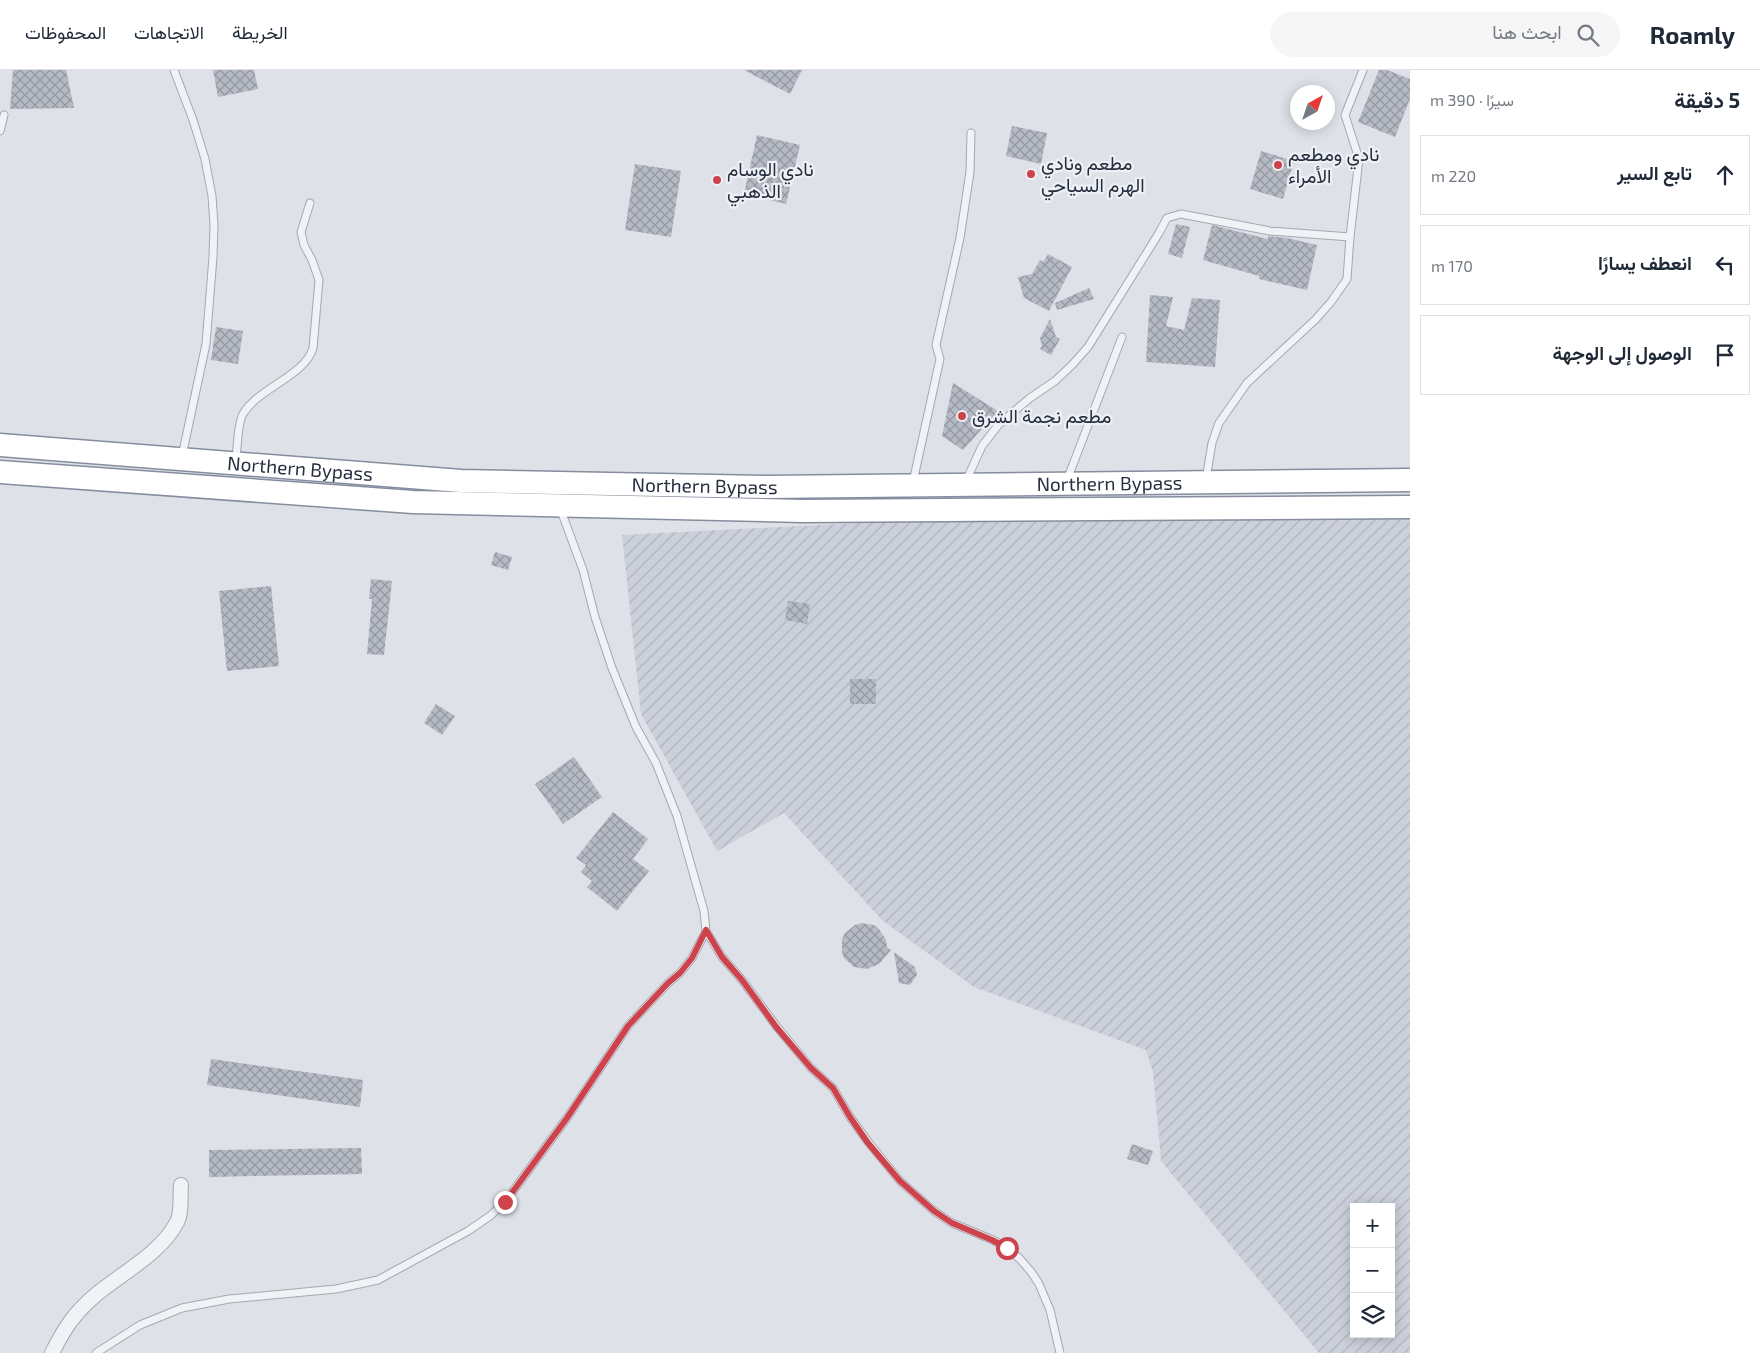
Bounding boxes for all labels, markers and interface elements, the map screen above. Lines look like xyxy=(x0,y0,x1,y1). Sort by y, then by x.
search box xyxy=(1270,12,1620,57)
text: ابحث هنا xyxy=(1492,20,1562,43)
text: Roamly xyxy=(1650,20,1735,49)
text: المحفوظات xyxy=(25,21,106,43)
text: الاتجاهات xyxy=(134,21,204,43)
text: الخريطة xyxy=(232,21,288,43)
icon: search xyxy=(1574,21,1602,49)
north arrow xyxy=(1290,85,1335,130)
text: 5 دقيقة xyxy=(1674,87,1740,112)
text: سيرًا · 390 m xyxy=(1430,90,1514,109)
place label: نادي ومطعم الأمراء xyxy=(1288,142,1379,188)
place label: مطعم ونادي الهرم السياحي xyxy=(1041,151,1145,201)
place label: نادي الوسام الذهبي xyxy=(727,157,814,207)
marker: نادي ومطعم الأمراء xyxy=(1272,159,1284,171)
text: تابع السير xyxy=(1617,161,1692,184)
icon: ahead xyxy=(1711,161,1739,189)
text: 220 m xyxy=(1431,166,1476,185)
marker: مطعم ونادي الهرم السياحي xyxy=(1025,168,1037,180)
marker: نادي الوسام الذهبي xyxy=(711,174,723,186)
text: انعطف يسارًا xyxy=(1598,251,1692,274)
icon: left xyxy=(1711,251,1739,279)
text: 170 m xyxy=(1431,256,1473,275)
text: الوصول إلى الوجهة xyxy=(1552,341,1692,364)
icon: arrive xyxy=(1711,341,1739,369)
place label: مطعم نجمة الشرق xyxy=(972,404,1111,429)
marker: مطعم نجمة الشرق xyxy=(956,410,968,422)
street label: Northern Bypass xyxy=(227,451,374,485)
street label: Northern Bypass xyxy=(1036,470,1183,495)
street label: Northern Bypass xyxy=(631,472,778,498)
route end xyxy=(494,1191,517,1214)
map controls xyxy=(1350,1203,1395,1338)
button: + xyxy=(1350,1203,1395,1248)
route start xyxy=(996,1237,1019,1260)
button: − xyxy=(1350,1248,1395,1293)
button: layers xyxy=(1350,1293,1395,1338)

